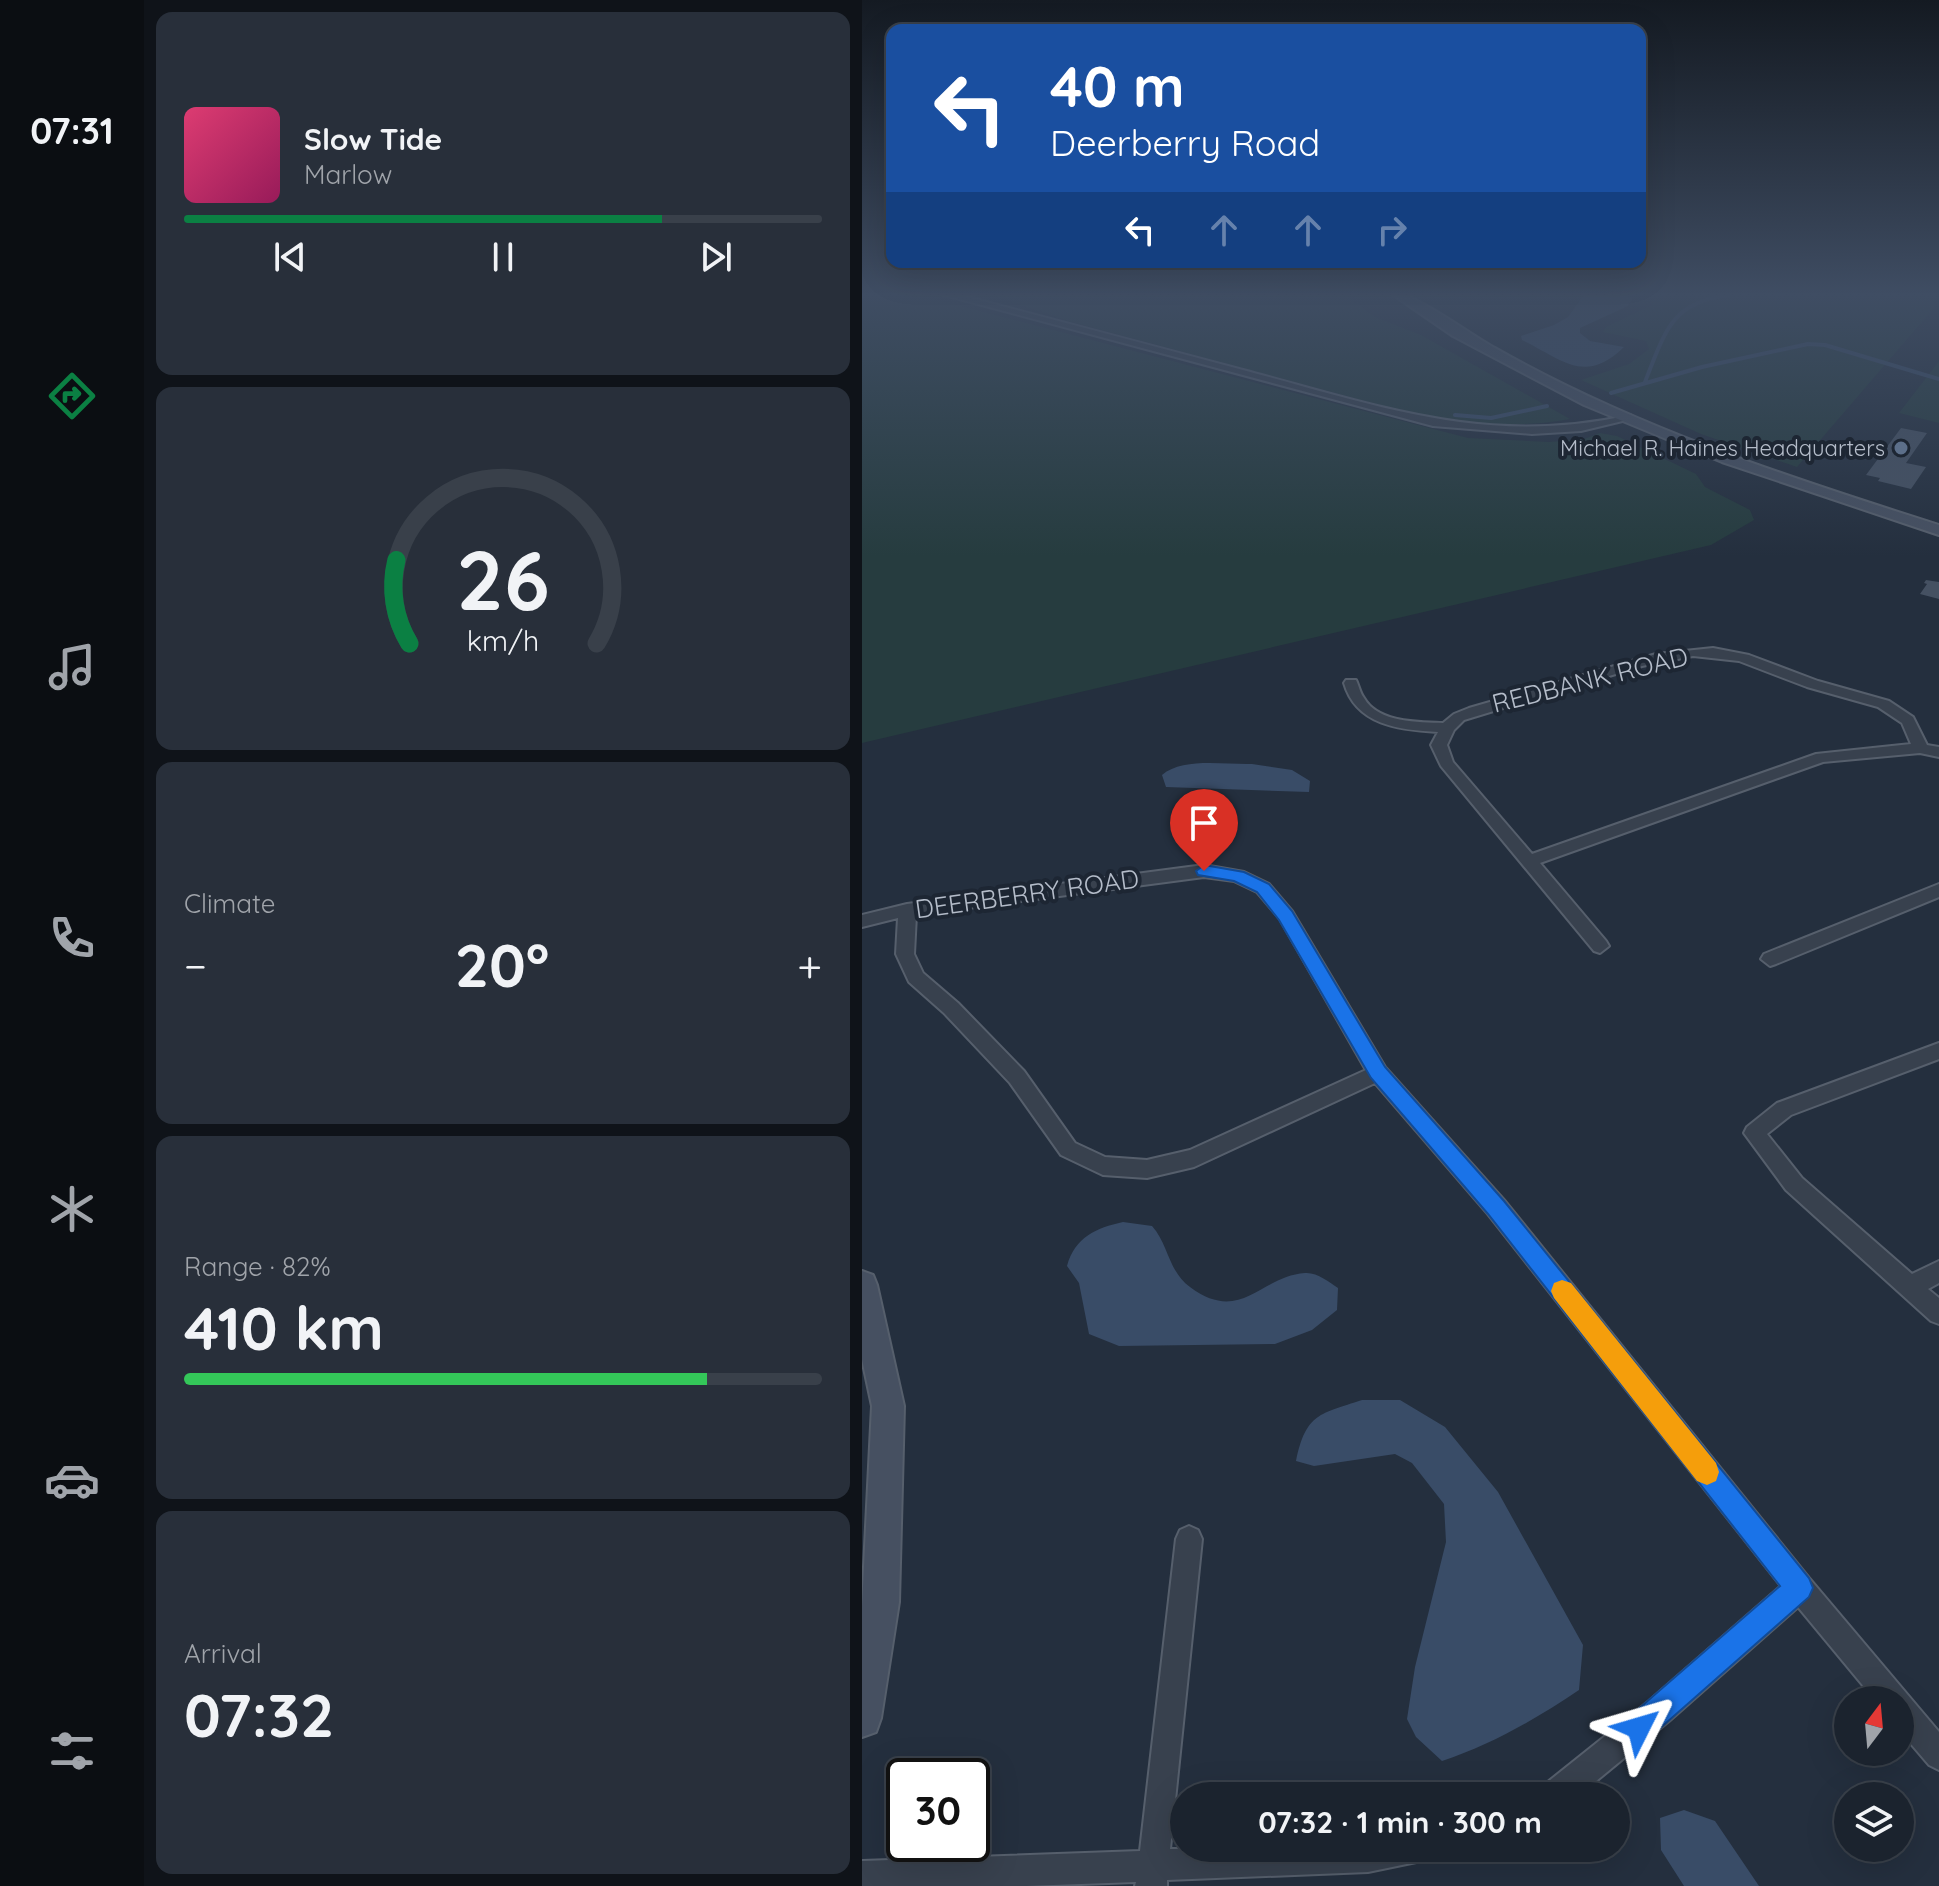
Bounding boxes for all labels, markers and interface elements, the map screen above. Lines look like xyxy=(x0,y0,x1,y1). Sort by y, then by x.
text: 40 m xyxy=(1050,51,1185,121)
icon: left xyxy=(918,56,1022,160)
text: 07:31 xyxy=(30,108,114,153)
text: Slow Tide xyxy=(304,120,442,158)
text: Deerberry Road xyxy=(1050,120,1320,165)
text: Marlow xyxy=(304,158,392,191)
icon: left xyxy=(1118,208,1162,252)
icon: ahead xyxy=(1202,208,1246,252)
icon: ahead xyxy=(1286,208,1330,252)
icon: right xyxy=(1370,208,1414,252)
icon: previous xyxy=(268,235,312,279)
icon: pause xyxy=(481,235,525,279)
icon: next xyxy=(694,235,738,279)
icon: directions xyxy=(44,368,100,424)
place label: Michael R. Haines Headquarters xyxy=(1560,434,1885,462)
marker: Michael R. Haines Headquarters xyxy=(1892,439,1910,457)
text: 26 xyxy=(456,527,550,631)
text: km/h xyxy=(467,622,539,658)
icon: music xyxy=(44,639,100,695)
street label: REDBANK ROAD xyxy=(1489,639,1691,720)
pin xyxy=(1170,789,1238,871)
icon: arrive xyxy=(1182,801,1226,845)
street label: DEERBERRY ROAD xyxy=(913,861,1141,926)
text: Climate xyxy=(184,887,275,920)
icon: phone xyxy=(44,910,100,966)
text: 20° xyxy=(455,927,549,1002)
text: − xyxy=(184,938,207,993)
text: + xyxy=(797,938,822,993)
icon: climate xyxy=(44,1181,100,1237)
text: Range · 82% xyxy=(184,1250,331,1283)
text: 410 km xyxy=(184,1290,384,1365)
icon: car xyxy=(44,1452,100,1508)
text: Arrival xyxy=(184,1637,262,1670)
text: 07:32 xyxy=(184,1677,334,1752)
position arrow xyxy=(1597,1686,1681,1770)
north arrow xyxy=(1834,1686,1914,1766)
map controls xyxy=(1834,1686,1914,1862)
icon: filters xyxy=(44,1723,100,1779)
speed limit sign: 30 xyxy=(886,1758,990,1862)
button: layers xyxy=(1834,1782,1914,1862)
text: 07:32 · 1 min · 300 m xyxy=(1258,1803,1542,1841)

